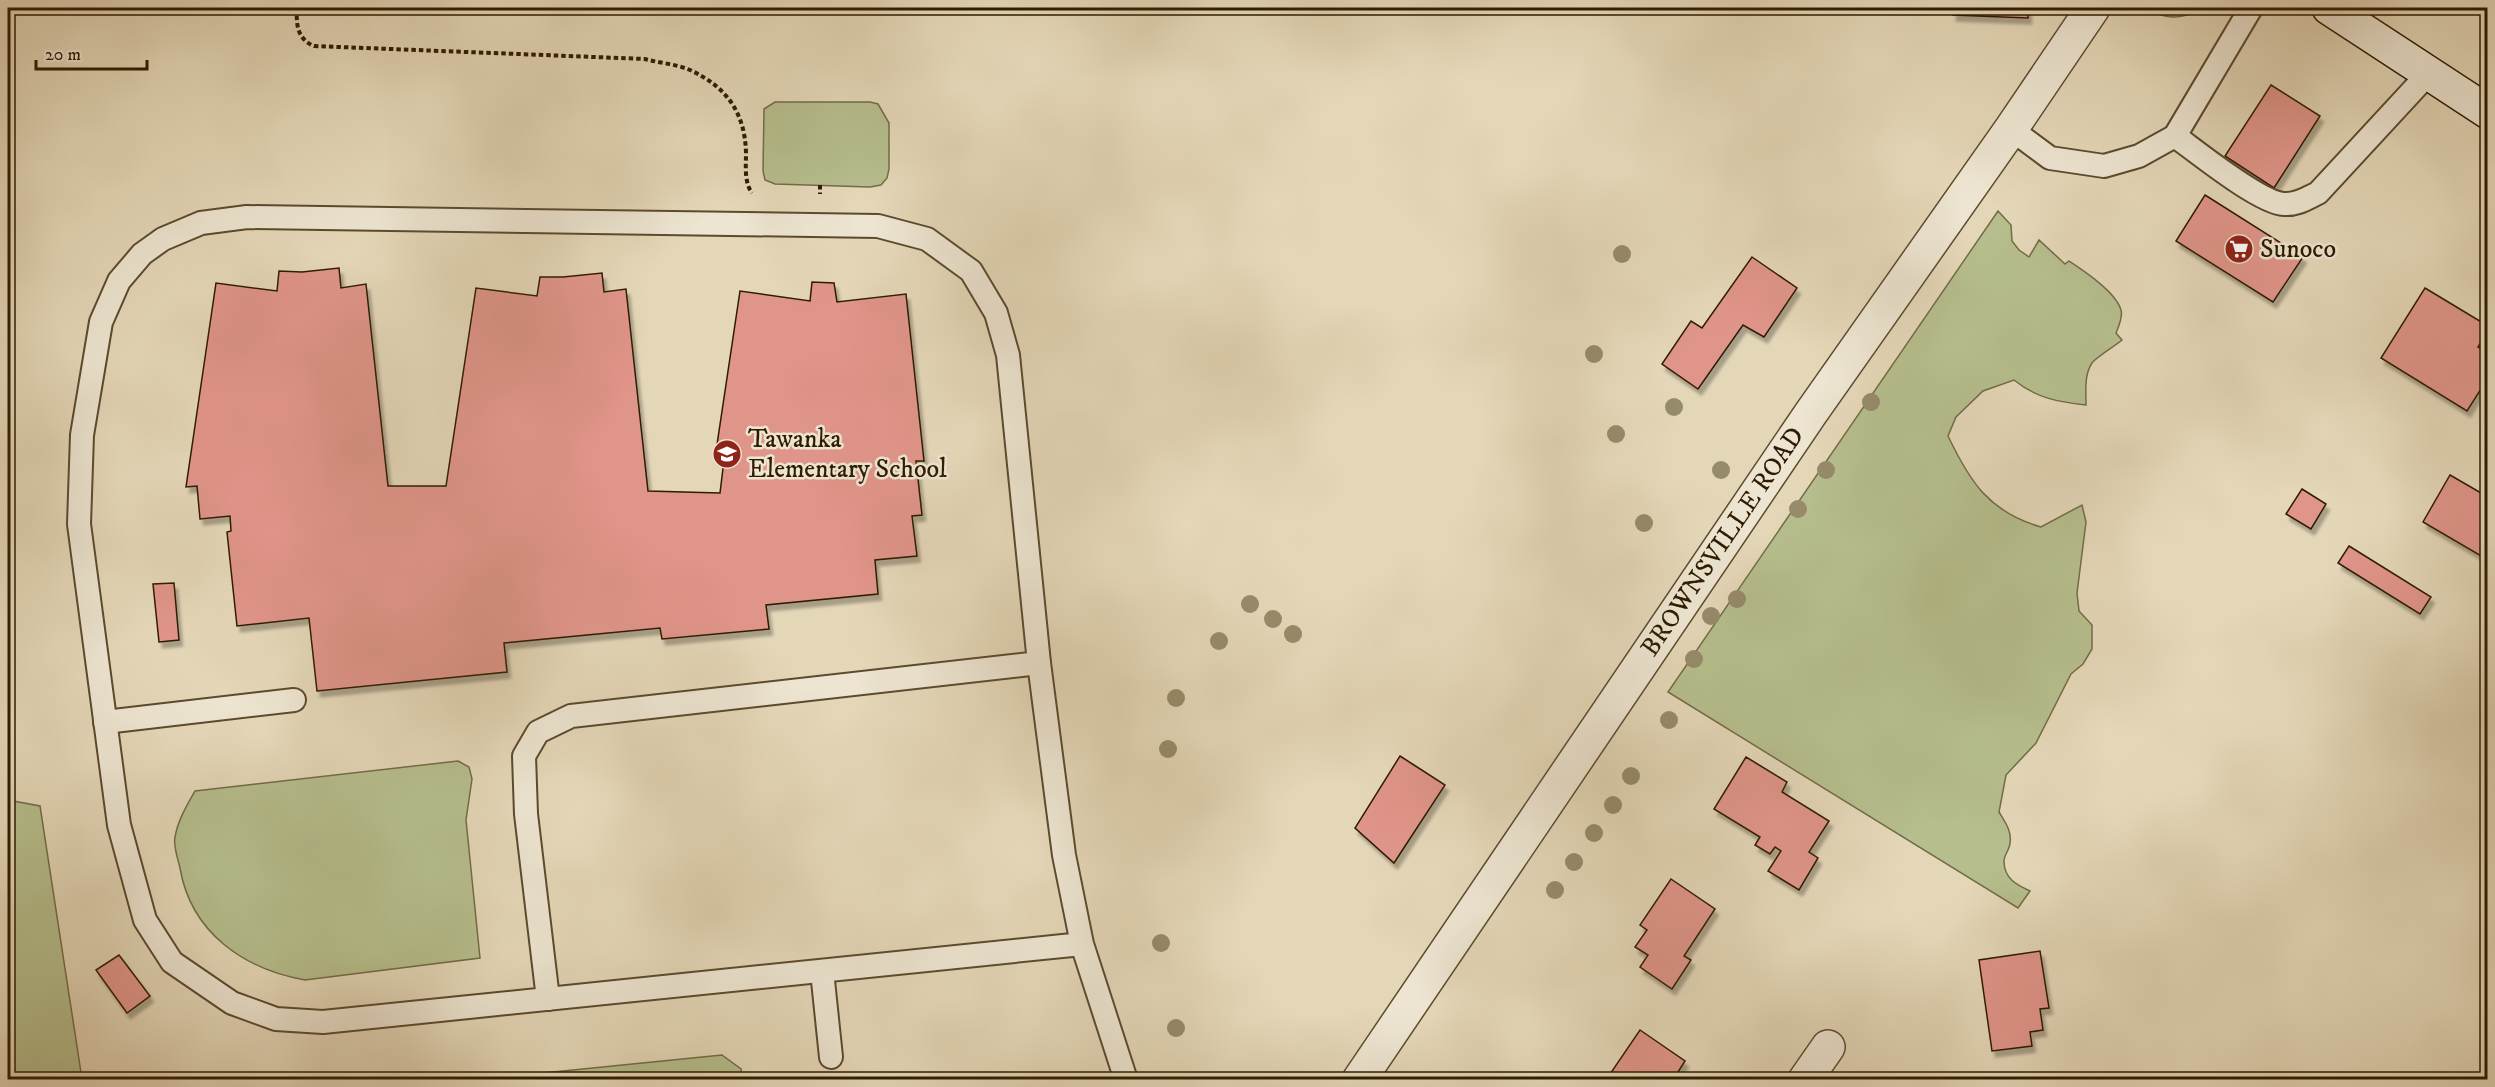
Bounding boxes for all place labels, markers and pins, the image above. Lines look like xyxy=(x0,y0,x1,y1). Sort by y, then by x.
supermarket icon: Sunoco xyxy=(2223,233,2255,265)
place label: Sunoco xyxy=(2260,233,2336,266)
place label: Tawanka Elementary School xyxy=(748,423,947,486)
school or university icon: Tawanka Elementary School xyxy=(711,438,743,470)

